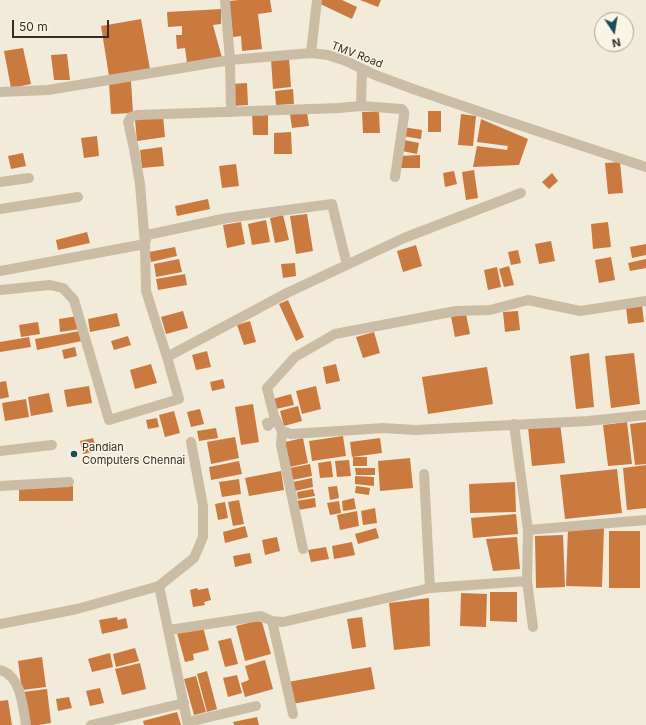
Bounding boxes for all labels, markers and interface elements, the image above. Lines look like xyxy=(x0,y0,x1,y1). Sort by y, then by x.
scale bar xyxy=(14,12,111,38)
north arrow xyxy=(594,12,634,52)
text: 50 m xyxy=(19,19,48,34)
text: N xyxy=(611,35,622,50)
street label: TMV Road xyxy=(329,39,385,71)
place label: Pandian Computers Chennai xyxy=(82,441,185,467)
marker: Pandian Computers Chennai xyxy=(69,449,79,459)

